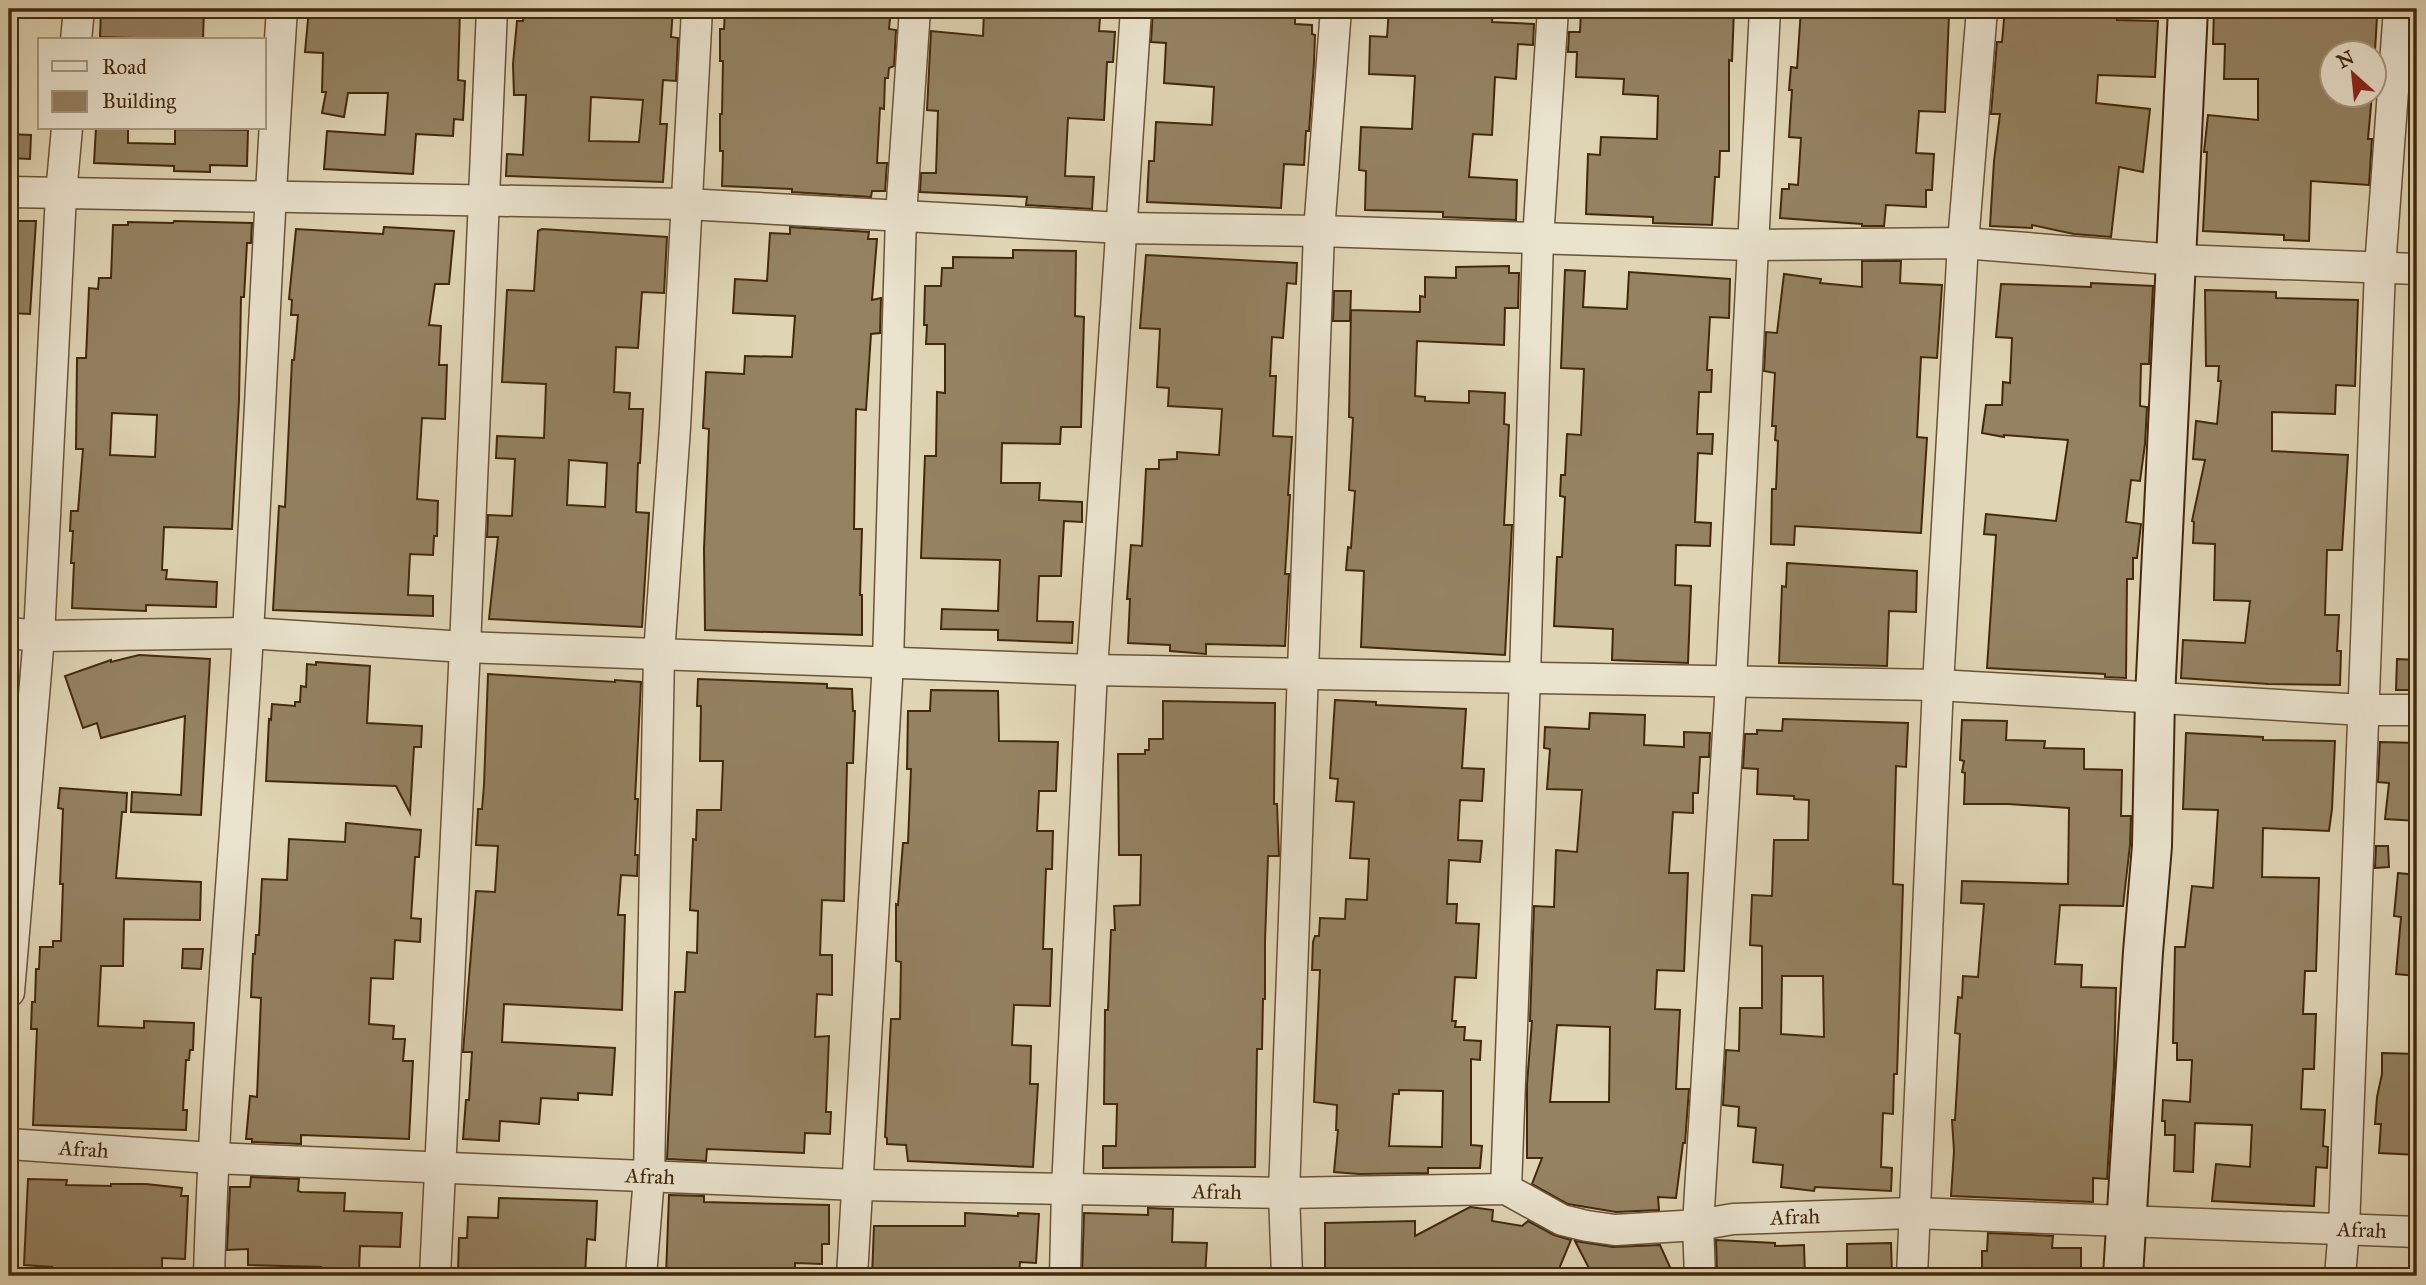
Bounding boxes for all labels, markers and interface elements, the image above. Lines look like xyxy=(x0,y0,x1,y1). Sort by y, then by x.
legend xyxy=(38,38,266,130)
north arrow xyxy=(2318,38,2388,108)
text: N xyxy=(2333,45,2358,73)
text: Road xyxy=(102,54,147,80)
text: Building xyxy=(102,88,176,114)
street label: Afrah xyxy=(57,1134,110,1164)
street label: Afrah xyxy=(624,1162,676,1190)
street label: Afrah xyxy=(1191,1178,1242,1205)
street label: Afrah xyxy=(1769,1203,1821,1231)
street label: Afrah xyxy=(2335,1216,2387,1244)

